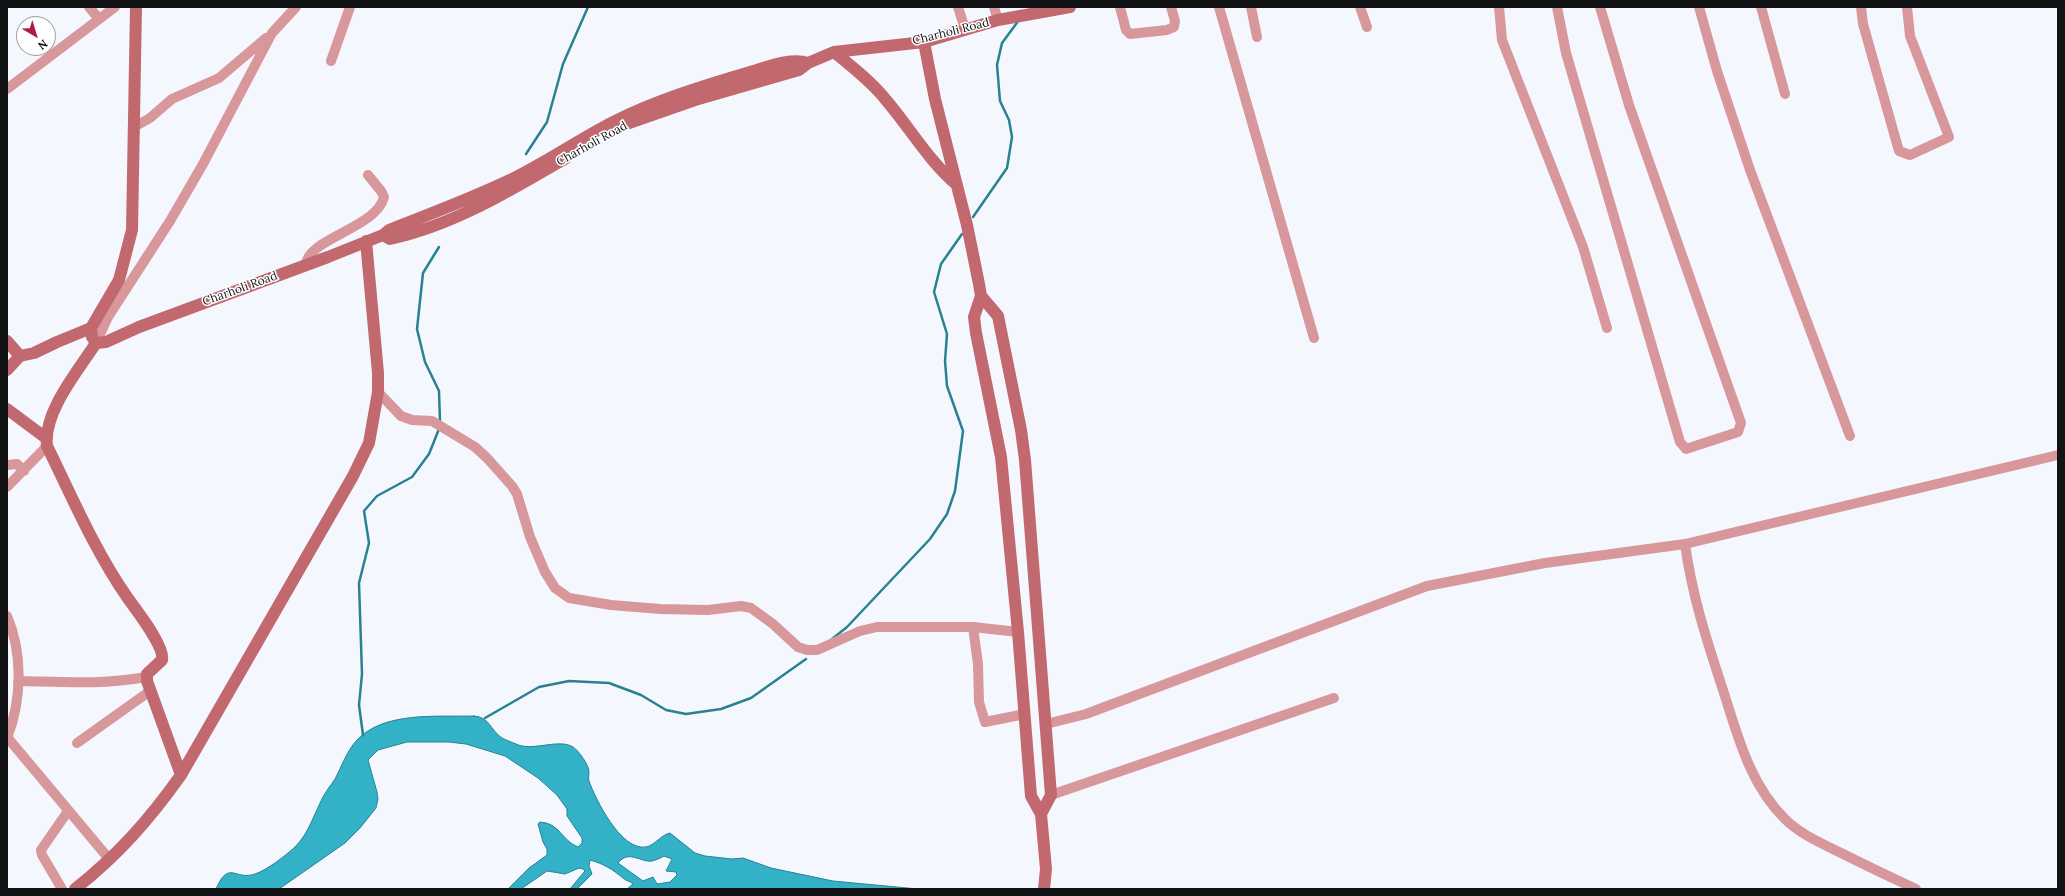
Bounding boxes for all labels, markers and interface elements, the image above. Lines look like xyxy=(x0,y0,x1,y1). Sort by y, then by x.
street label: Charholi Road xyxy=(911,15,991,49)
north arrow xyxy=(16,16,56,56)
text: N xyxy=(35,37,50,53)
street label: Charholi Road xyxy=(554,119,630,169)
street label: Charholi Road xyxy=(201,269,279,309)

